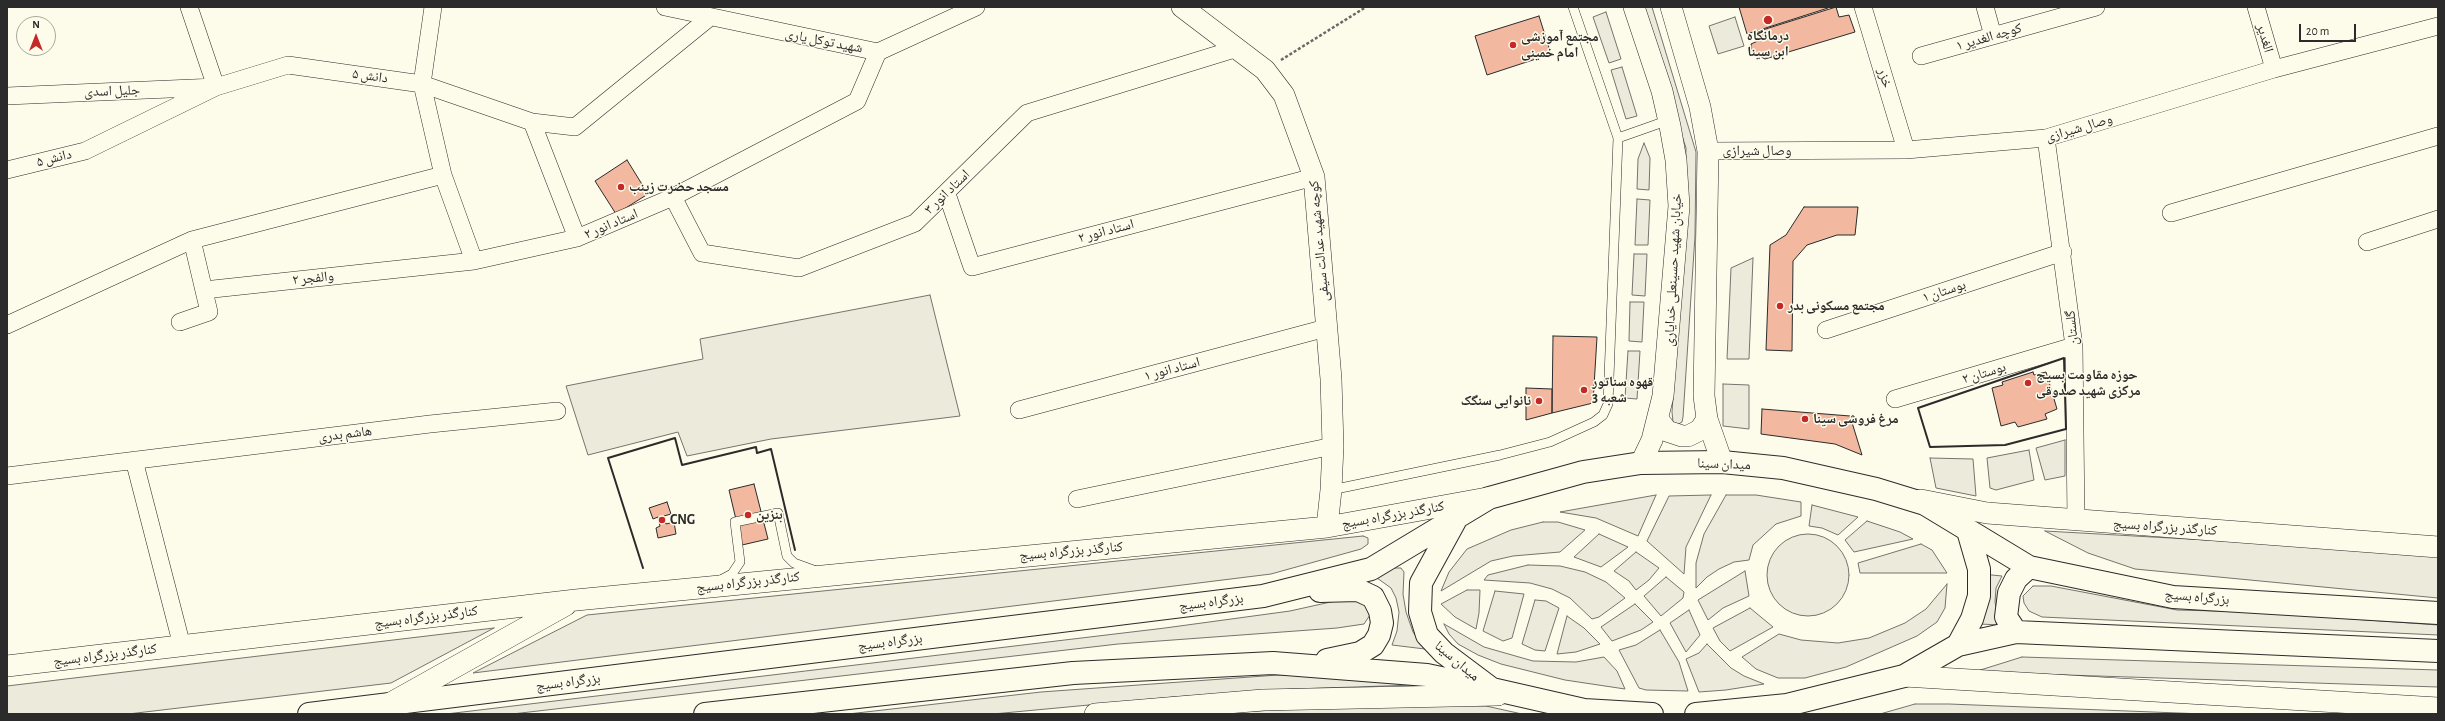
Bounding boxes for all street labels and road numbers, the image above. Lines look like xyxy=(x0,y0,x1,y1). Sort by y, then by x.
street label: کوچه الغدیر ۱ xyxy=(1954,20,2024,54)
street label: الغدیر xyxy=(2253,22,2277,54)
street label: شهید توکل یاری xyxy=(784,25,864,57)
street label: دانش ۵ xyxy=(351,65,389,87)
street label: خزر xyxy=(1874,66,1896,90)
street label: جلیل اسدی xyxy=(84,82,140,100)
street label: وصال شیرازی xyxy=(2044,110,2114,146)
street label: وصال شیرازی xyxy=(1722,143,1792,159)
street label: دانش ۵ xyxy=(35,146,73,170)
street label: استاد انور ۳ xyxy=(921,166,973,218)
street label: کوچه شهید عدالت سیفی xyxy=(1305,180,1333,302)
street label: خیابان شهید حسینعلی خدایاری xyxy=(1661,193,1685,347)
street label: استاد انور ۲ xyxy=(581,205,641,243)
street label: استاد انور ۲ xyxy=(1076,216,1136,246)
street label: والفجر ۲ xyxy=(291,267,335,289)
street label: بوستان ۱ xyxy=(1920,276,1968,306)
street label: گلستان xyxy=(2062,310,2082,346)
street label: استاد انور ۱ xyxy=(1142,354,1202,384)
street label: بوستان ۲ xyxy=(1960,358,2008,388)
street label: هاشم بدری xyxy=(317,422,373,446)
street label: میدان سینا xyxy=(1697,455,1751,473)
street label: کنارگذر بزرگراه بسیج xyxy=(1340,498,1446,532)
street label: کنارگذر بزرگراه بسیج xyxy=(2112,515,2218,539)
street label: کنارگذر بزرگراه بسیج xyxy=(1018,538,1124,564)
street label: کنارگذر بزرگراه بسیج xyxy=(695,568,801,596)
street label: بزرگراه بسیج xyxy=(2164,586,2230,608)
street label: بزرگراه بسیج xyxy=(1178,590,1244,614)
street label: کنارگذر بزرگراه بسیج xyxy=(373,602,479,632)
street label: بزرگراه بسیج xyxy=(857,630,923,654)
street label: میدان سینا xyxy=(1431,637,1483,685)
street label: کنارگذر بزرگراه بسیج xyxy=(52,640,158,670)
street label: بزرگراه بسیج xyxy=(535,670,601,694)

